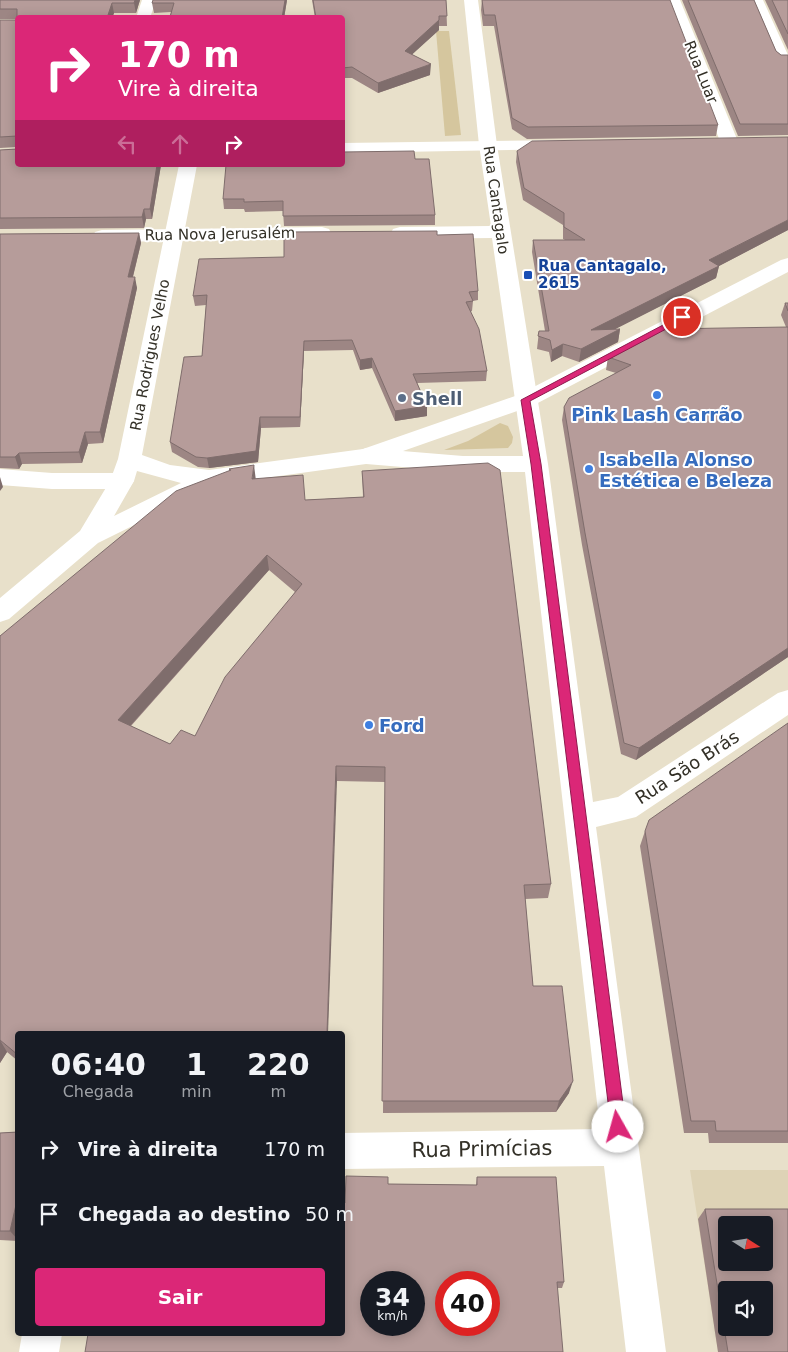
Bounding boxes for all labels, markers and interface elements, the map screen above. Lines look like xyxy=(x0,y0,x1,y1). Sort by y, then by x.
icon: right xyxy=(35,35,100,100)
text: 170 m xyxy=(118,35,240,75)
street label: Rua Luar xyxy=(680,38,722,107)
text: Vire à direita xyxy=(118,76,259,101)
icon: left xyxy=(113,130,141,158)
icon: ahead xyxy=(166,130,194,158)
icon: right xyxy=(219,130,247,158)
street label: Rua Cantagalo xyxy=(479,145,513,255)
street label: Rua Nova Jerusalém xyxy=(144,224,296,244)
place label: Rua Cantagalo, 2615 xyxy=(538,257,667,292)
marker: Rua Cantagalo, 2615 xyxy=(522,269,534,281)
street label: Rua Rodrigues Velho xyxy=(126,278,174,432)
pin xyxy=(661,296,703,338)
icon: arrive xyxy=(668,303,696,331)
place label: Shell xyxy=(412,388,462,409)
marker: Pink Lash Carrão xyxy=(651,389,663,401)
marker: Shell xyxy=(396,392,408,404)
place label: Pink Lash Carrão xyxy=(571,404,743,425)
place label: Isabella Alonso Estética e Beleza xyxy=(599,449,772,491)
marker: Isabella Alonso Estética e Beleza xyxy=(583,463,595,475)
place label: Ford xyxy=(379,715,425,736)
marker: Ford xyxy=(363,719,375,731)
street label: Rua São Brás xyxy=(631,726,743,808)
text: 06:40 xyxy=(50,1047,146,1082)
text: 1 xyxy=(186,1047,207,1082)
text: 220 xyxy=(247,1047,310,1082)
text: Chegada xyxy=(63,1082,134,1101)
text: min xyxy=(181,1082,212,1101)
text: m xyxy=(270,1082,286,1101)
position arrow xyxy=(591,1100,643,1152)
icon: right xyxy=(35,1135,63,1163)
street label: Rua Primícias xyxy=(411,1136,553,1162)
text: Vire à direita xyxy=(78,1138,218,1160)
text: 170 m xyxy=(264,1138,325,1160)
icon: arrive xyxy=(35,1200,63,1228)
text: Chegada ao destino xyxy=(78,1203,290,1225)
text: 50 m xyxy=(305,1203,354,1225)
north arrow xyxy=(718,1216,772,1271)
map controls xyxy=(718,1216,773,1336)
button: Sair xyxy=(35,1268,325,1326)
speed limit sign: 40 xyxy=(435,1271,500,1336)
button: sound xyxy=(718,1281,773,1336)
text: 34 xyxy=(375,1283,410,1312)
text: km/h xyxy=(377,1309,408,1323)

